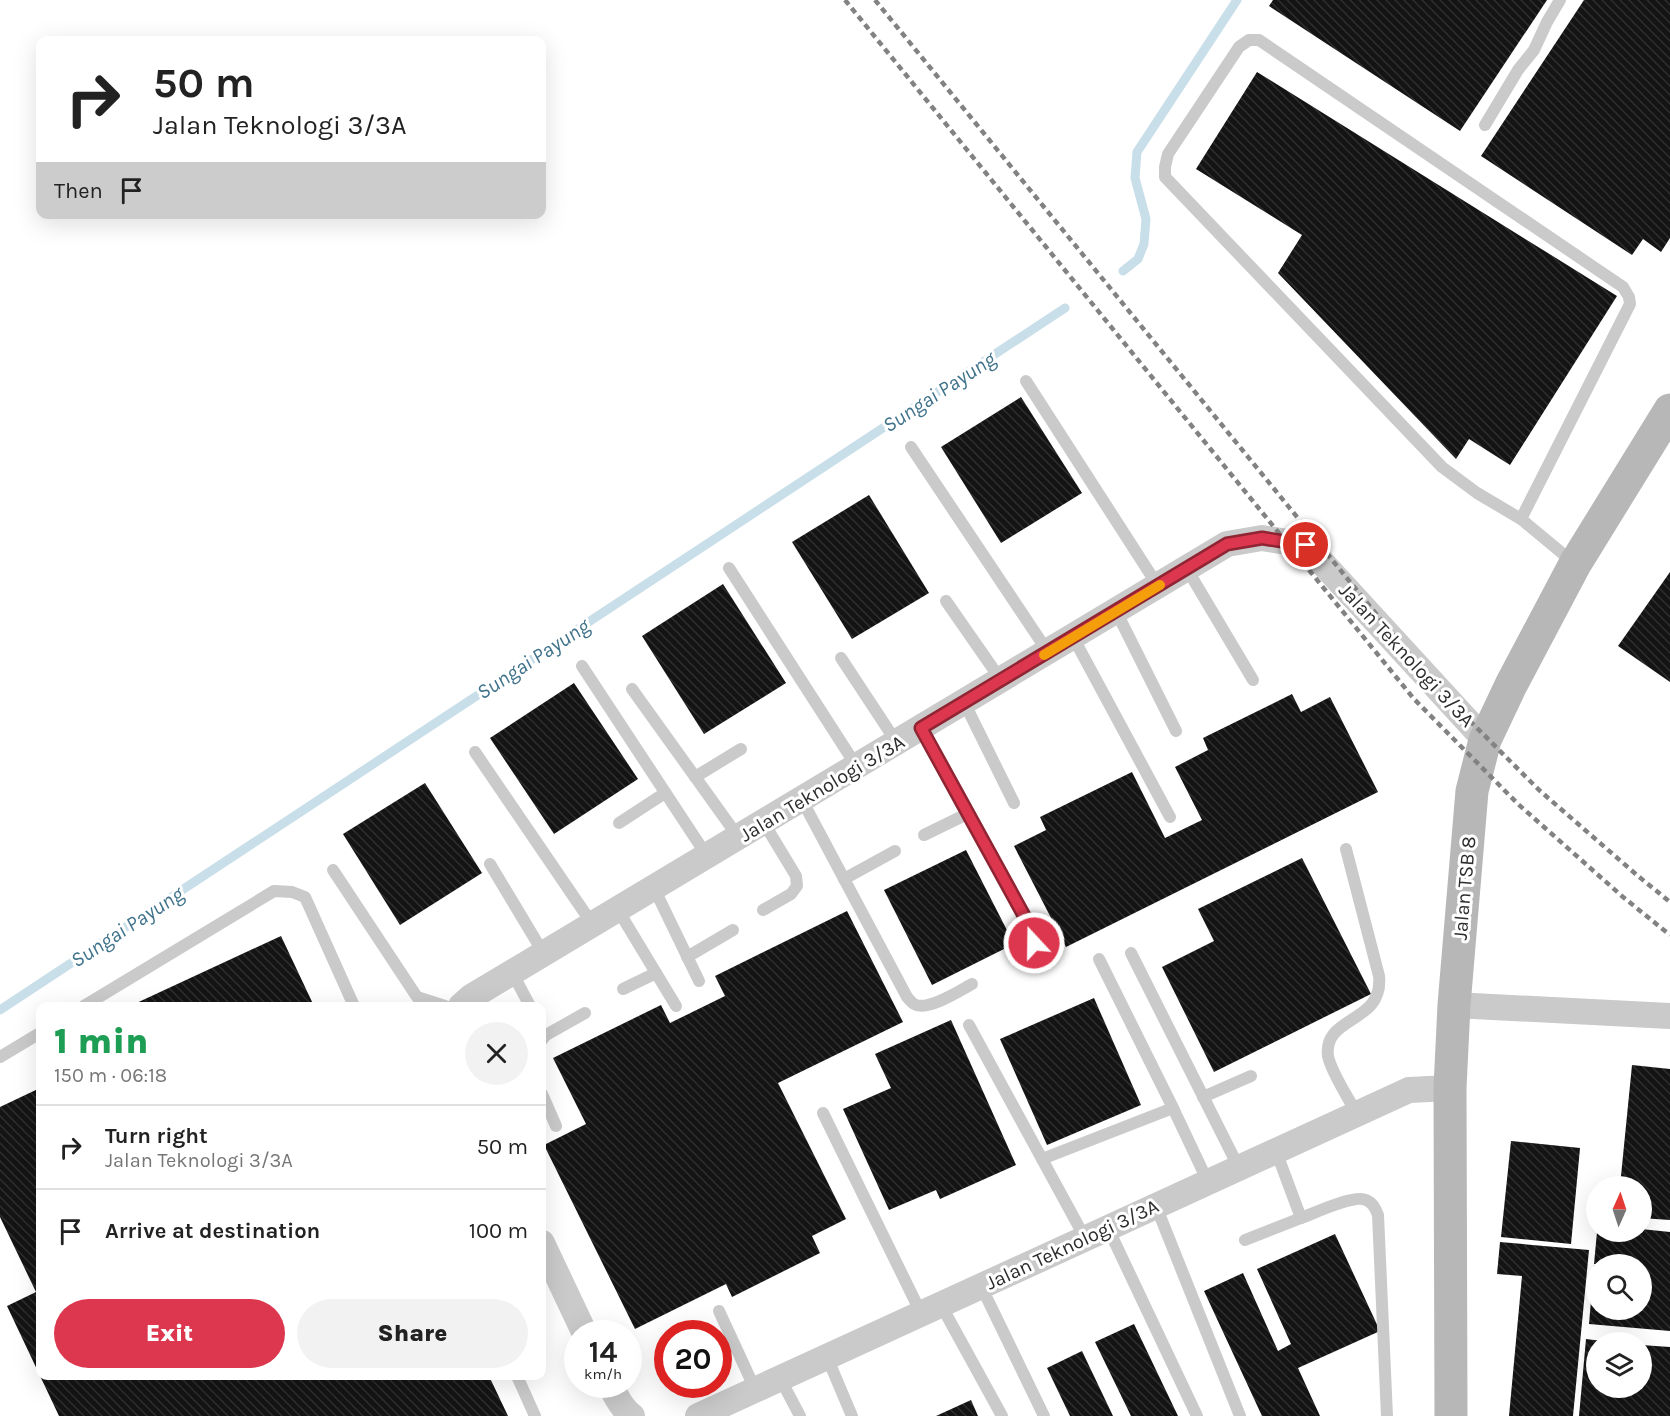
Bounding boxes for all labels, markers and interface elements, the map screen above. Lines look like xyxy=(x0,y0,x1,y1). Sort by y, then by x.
text: 50 m xyxy=(153,58,255,108)
icon: right xyxy=(54,60,132,138)
text: Jalan Teknologi 3/3A xyxy=(153,109,407,141)
icon: arrive xyxy=(115,174,148,207)
text: Then xyxy=(54,178,103,204)
water label: Sungai Payung xyxy=(878,346,1001,437)
pin xyxy=(1280,519,1331,570)
icon: arrive xyxy=(1289,528,1322,561)
street label: Jalan Teknologi 3/3A xyxy=(1334,579,1479,732)
water label: Sungai Payung xyxy=(472,613,595,704)
street label: Jalan Teknologi 3/3A xyxy=(736,730,909,847)
street label: Jalan TSB 8 xyxy=(1449,835,1480,941)
water label: Sungai Payung xyxy=(66,881,189,972)
position arrow xyxy=(1002,911,1066,975)
text: 1 min xyxy=(54,1020,148,1062)
button: close xyxy=(465,1022,528,1085)
text: 150 m · 06:18 xyxy=(54,1064,167,1087)
text: Turn right xyxy=(105,1123,208,1149)
icon: right xyxy=(54,1131,87,1164)
text: 50 m xyxy=(477,1134,528,1160)
text: Jalan Teknologi 3/3A xyxy=(105,1149,293,1172)
north arrow xyxy=(1586,1176,1652,1242)
map controls xyxy=(1586,1176,1652,1398)
street label: Jalan Teknologi 3/3A xyxy=(982,1194,1162,1295)
icon: arrive xyxy=(54,1215,87,1248)
text: Arrive at destination xyxy=(105,1218,320,1244)
text: 100 m xyxy=(469,1218,528,1244)
button: search xyxy=(1586,1254,1652,1320)
button: Exit xyxy=(54,1299,285,1368)
button: Share xyxy=(297,1299,528,1368)
speed limit sign: 20 xyxy=(654,1320,732,1398)
button: layers xyxy=(1586,1332,1652,1398)
text: 14 xyxy=(589,1334,617,1370)
text: km/h xyxy=(584,1365,622,1383)

